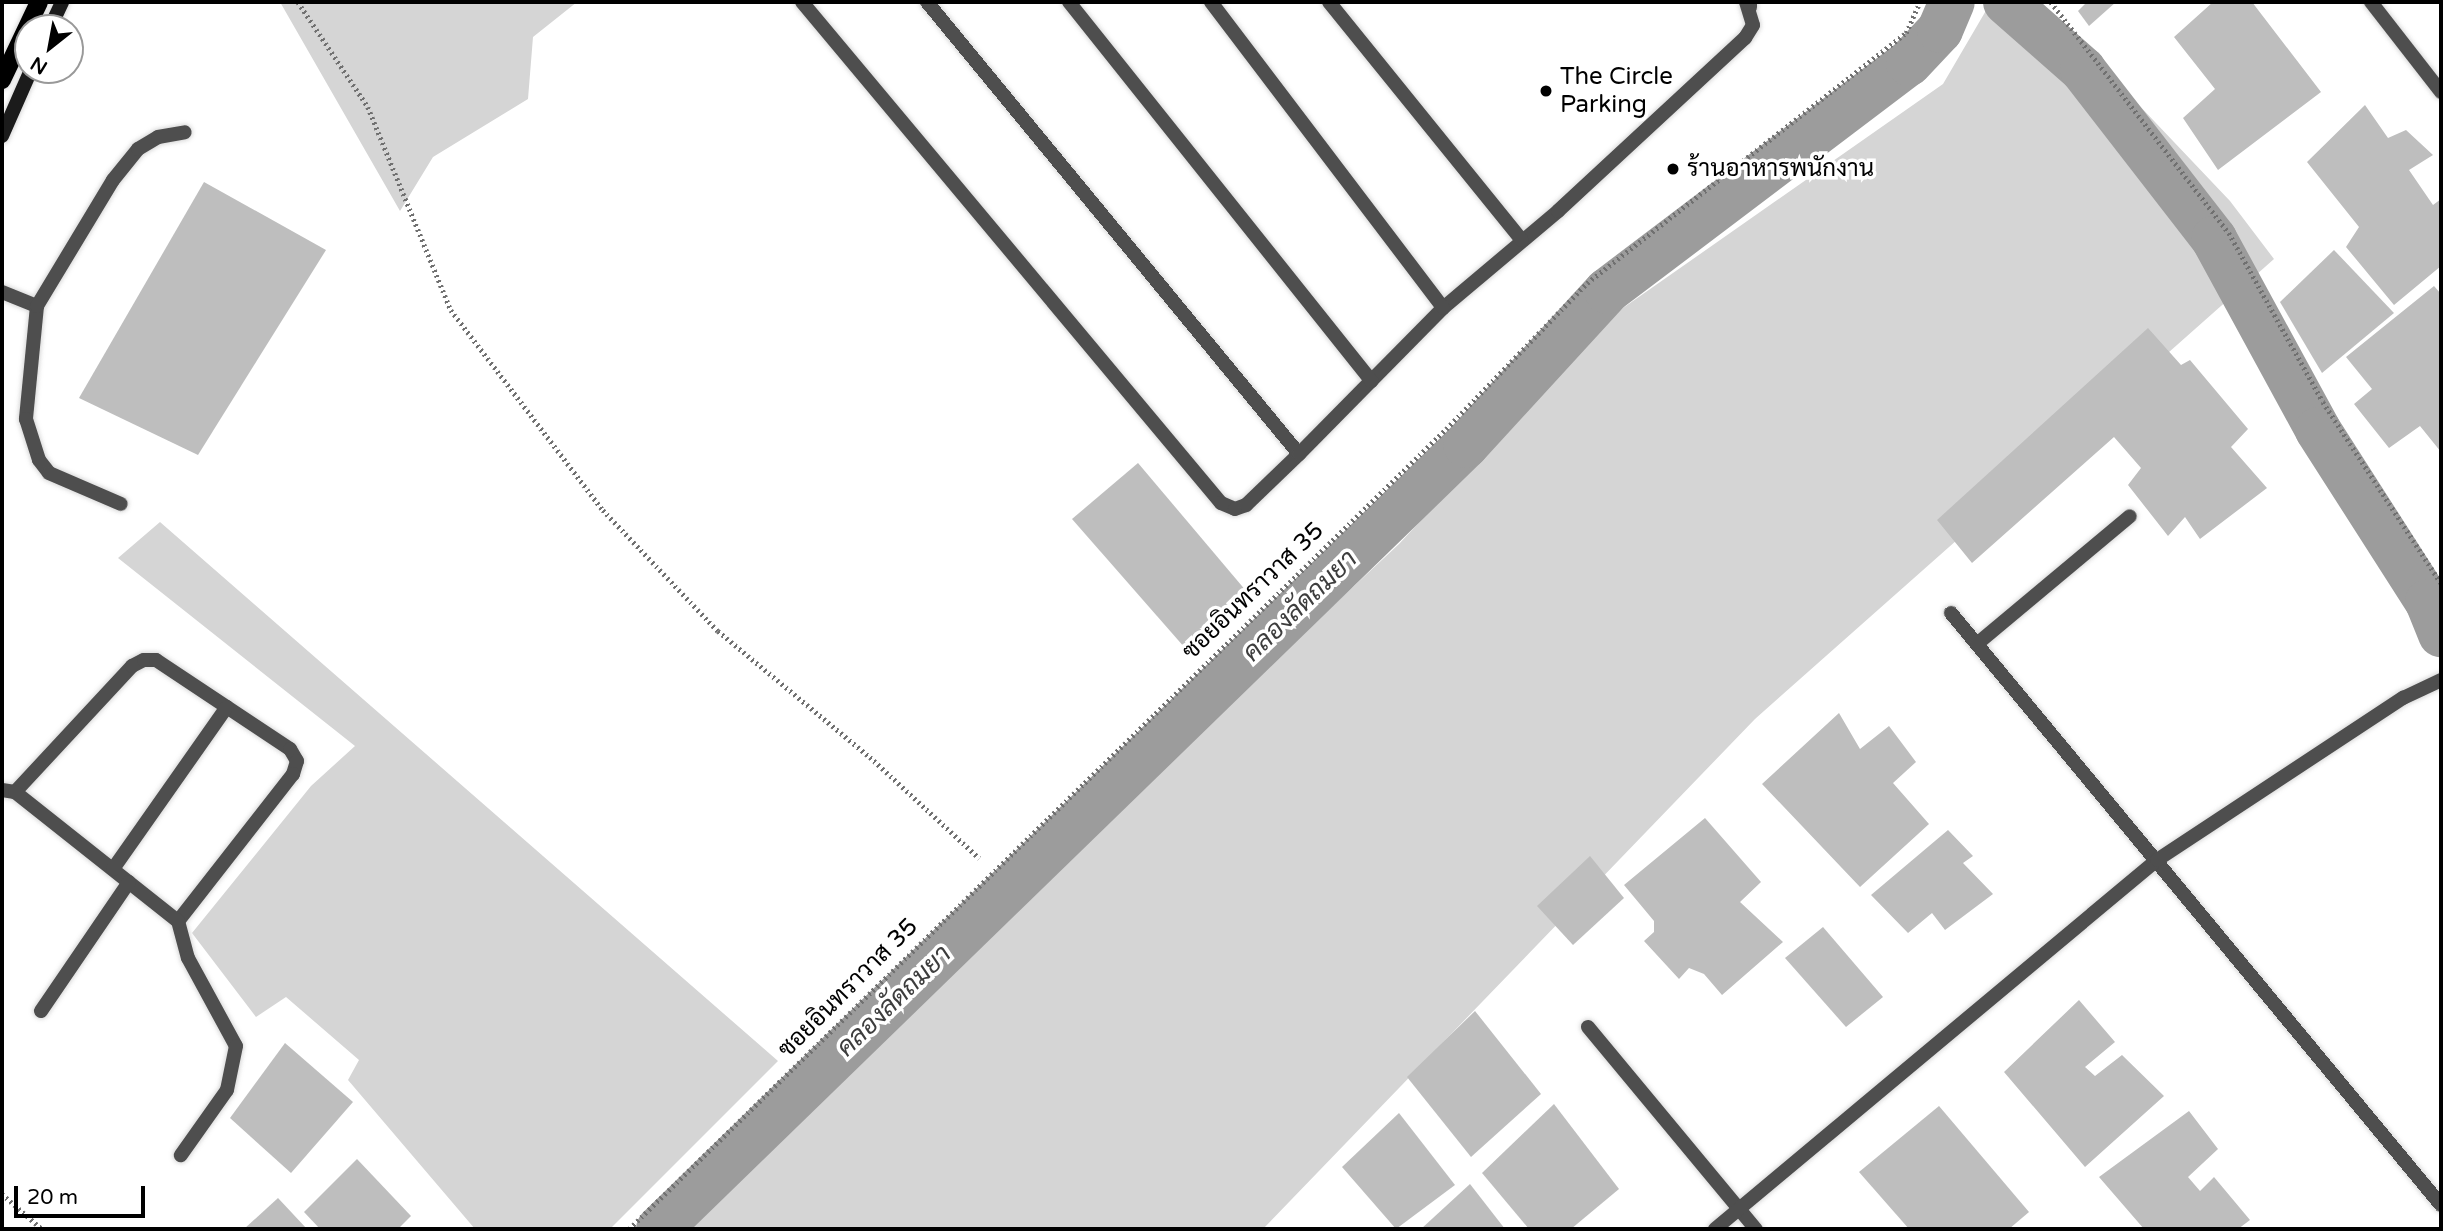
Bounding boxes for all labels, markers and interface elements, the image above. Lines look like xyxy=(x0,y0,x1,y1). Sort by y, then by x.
north arrow xyxy=(14,14,84,84)
text: N xyxy=(27,52,51,79)
place label: The Circle Parking xyxy=(1560,63,1673,119)
marker: The Circle Parking xyxy=(1538,83,1554,99)
place label: ร้านอาหารพนักงาน xyxy=(1687,155,1874,183)
marker: ร้านอาหารพนักงาน xyxy=(1665,161,1681,177)
street label: ซอยอินทราวาส 35 xyxy=(1176,516,1330,666)
water label: คลองลัดถมยา xyxy=(1236,544,1364,668)
street label: ซอยอินทราวาส 35 xyxy=(772,912,924,1064)
water label: คลองลัดถมยา xyxy=(830,939,958,1063)
scale bar xyxy=(18,1172,149,1216)
text: 20 m xyxy=(27,1185,78,1210)

